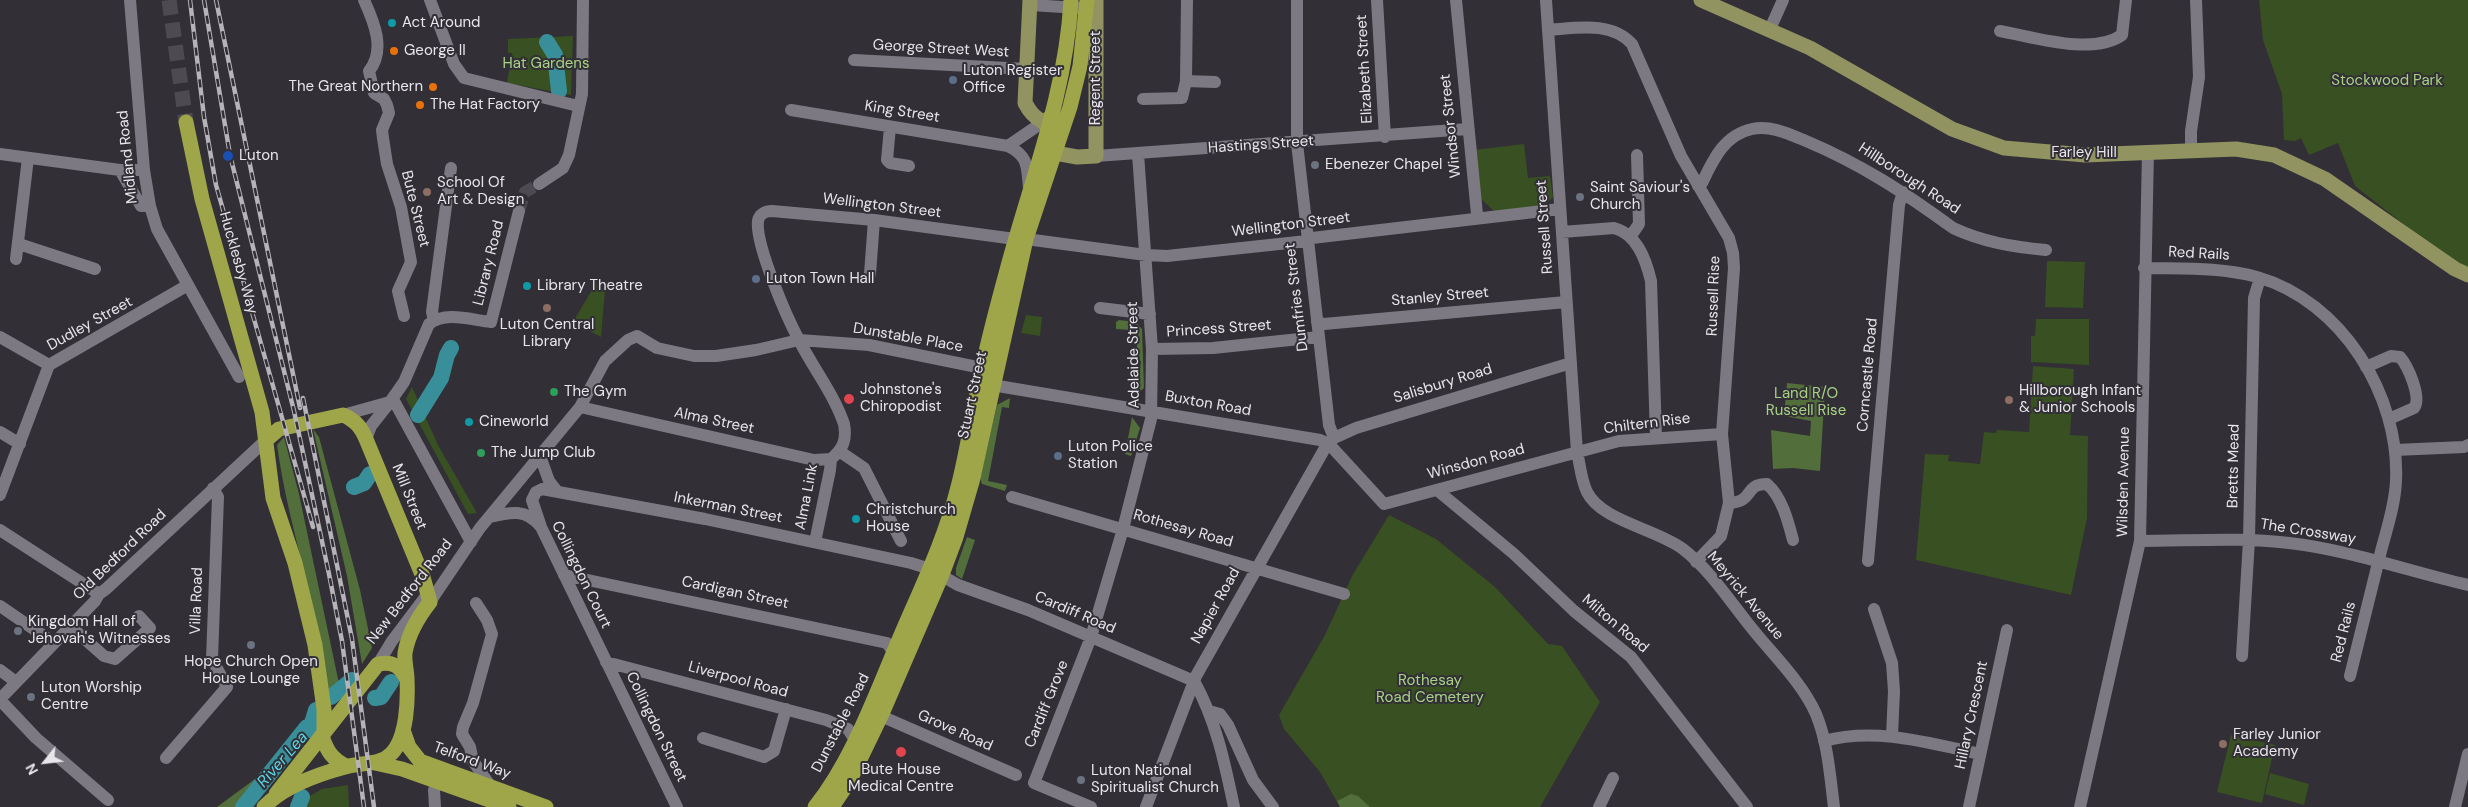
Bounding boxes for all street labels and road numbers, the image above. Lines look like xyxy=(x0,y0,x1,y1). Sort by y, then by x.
street label: Elizabeth Street xyxy=(1353,14,1377,124)
street label: Regent Street xyxy=(1087,31,1105,125)
street label: George Street West xyxy=(872,36,1010,62)
street label: Windsor Street xyxy=(1437,73,1465,179)
street label: King Street xyxy=(863,97,941,127)
street label: Midland Road xyxy=(114,109,142,205)
street label: Hastings Street xyxy=(1207,132,1315,158)
street label: Hillborough Road xyxy=(1855,139,1963,219)
street label: Farley Hill xyxy=(2051,144,2117,162)
street label: Bute Street xyxy=(397,169,433,249)
street label: Russell Street xyxy=(1533,179,1557,275)
street label: Wellington Street xyxy=(822,190,942,222)
street label: Wellington Street xyxy=(1231,209,1351,241)
street label: Hucklesby Way xyxy=(215,210,261,316)
street label: Library Road xyxy=(470,218,508,308)
street label: Dumfries Street xyxy=(1281,242,1313,352)
street label: Red Rails xyxy=(2168,243,2230,265)
street label: Russell Rise xyxy=(1704,256,1724,336)
street label: Stanley Street xyxy=(1391,284,1489,310)
street label: Dudley Street xyxy=(44,293,136,355)
street label: Adelaide Street xyxy=(1124,301,1144,409)
street label: Princess Street xyxy=(1166,316,1272,342)
street label: Corncastle Road xyxy=(1854,317,1882,433)
street label: Dunstable Place xyxy=(852,319,964,357)
street label: Stuart Street xyxy=(955,349,991,441)
street label: Salisbury Road xyxy=(1392,360,1494,408)
street label: Buxton Road xyxy=(1164,388,1252,420)
street label: Alma Street xyxy=(672,404,756,438)
street label: Chiltern Rise xyxy=(1603,410,1691,438)
street label: Bretts Mead xyxy=(2224,424,2244,508)
street label: Wilsden Avenue xyxy=(2114,427,2134,537)
street label: Winsdon Road xyxy=(1425,440,1527,484)
street label: Mill Street xyxy=(388,461,430,533)
street label: Alma Link xyxy=(792,463,822,531)
street label: Inkerman Street xyxy=(672,489,784,527)
street label: Old Bedford Road xyxy=(70,506,170,604)
street label: Rothesay Road xyxy=(1131,506,1235,552)
street label: The Crossway xyxy=(2259,516,2357,548)
street label: Collingdon Court xyxy=(547,518,615,632)
street label: New Bedford Road xyxy=(363,536,457,648)
street label: Meyrick Avenue xyxy=(1703,548,1787,644)
street label: Napier Road xyxy=(1188,565,1244,647)
street label: Villa Road xyxy=(187,567,207,635)
street label: Cardigan Street xyxy=(680,573,790,613)
street label: Cardiff Road xyxy=(1032,588,1118,638)
street label: Milton Road xyxy=(1578,591,1652,657)
street label: Red Rails xyxy=(2328,600,2360,664)
street label: Liverpool Road xyxy=(686,658,790,702)
street label: Cardiff Grove xyxy=(1021,658,1073,750)
street label: Hillary Crescent xyxy=(1952,659,1992,771)
street label: Collingdon Street xyxy=(622,669,690,785)
street label: Dunstable Road xyxy=(808,670,874,776)
street label: Grove Road xyxy=(915,706,995,756)
street label: Telford Way xyxy=(431,739,513,783)

